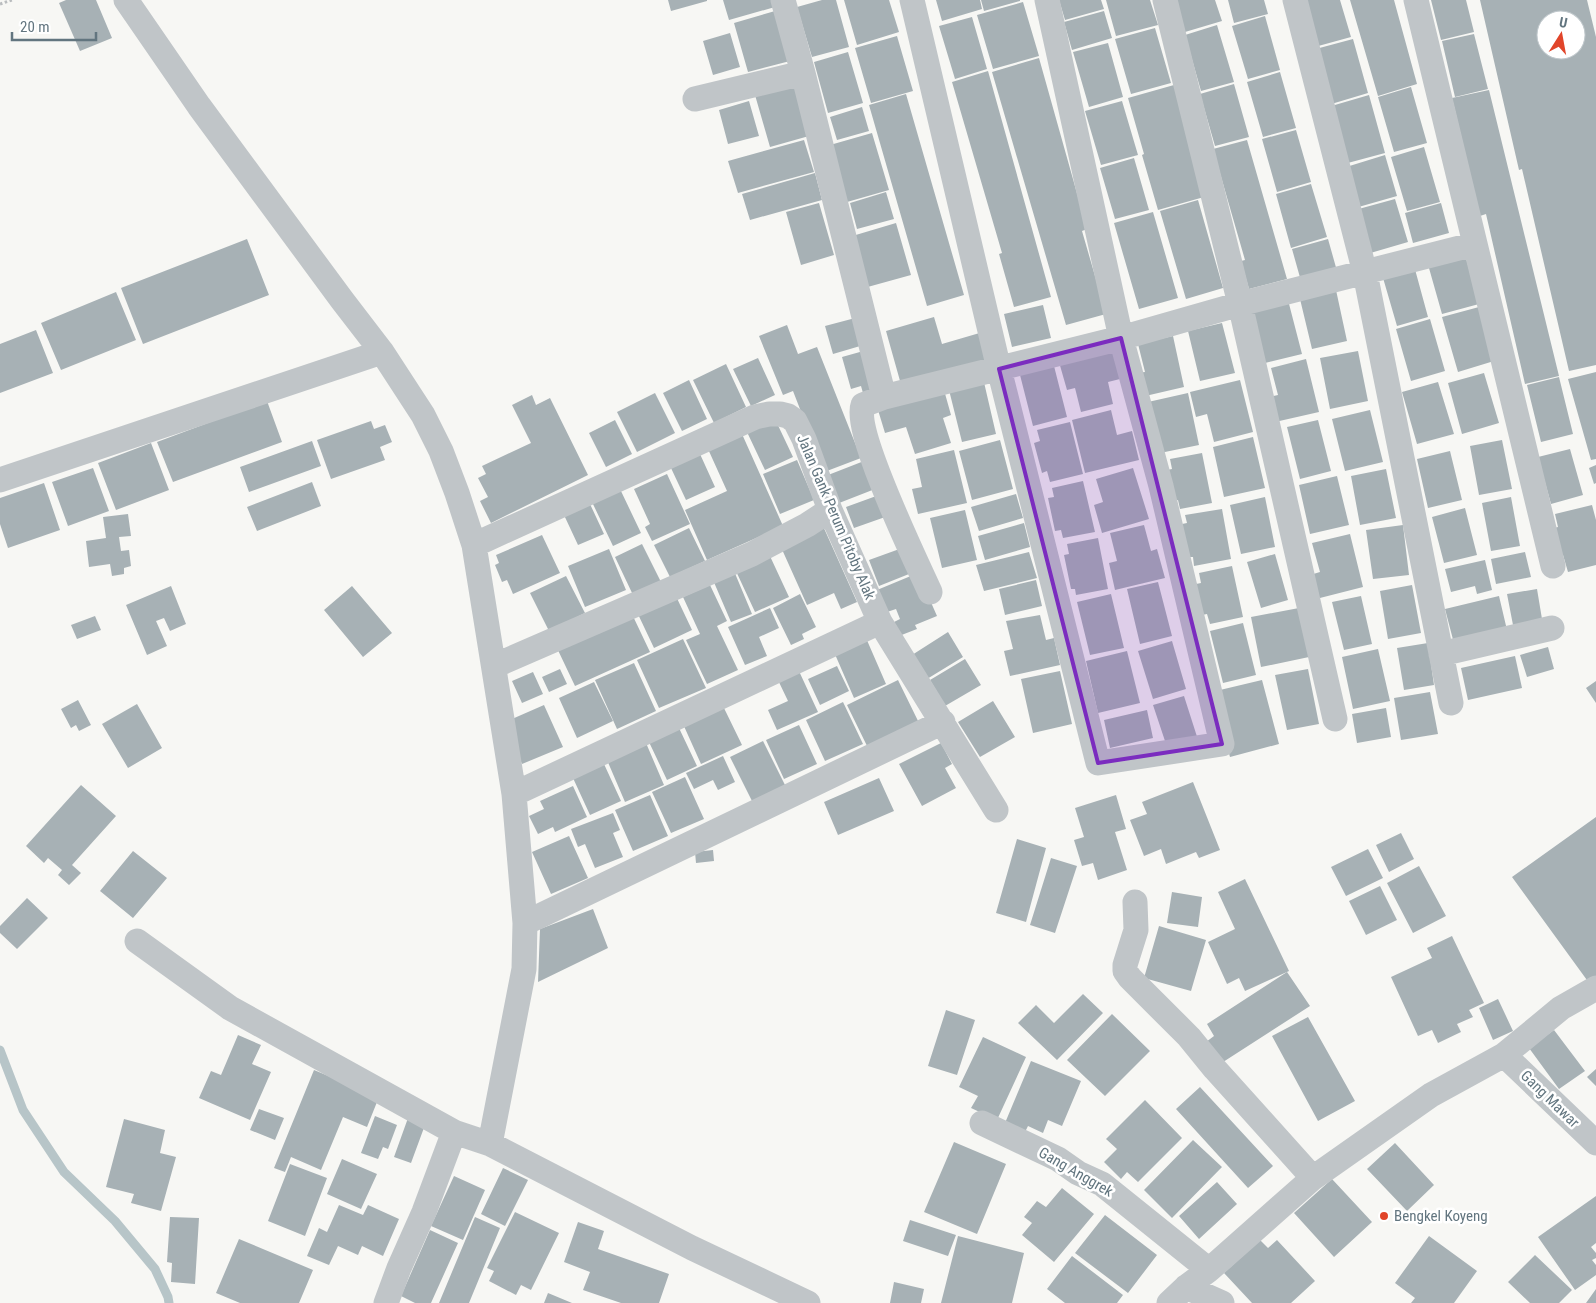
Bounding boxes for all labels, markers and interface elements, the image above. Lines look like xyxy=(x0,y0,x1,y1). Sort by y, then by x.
scale bar xyxy=(12,10,96,42)
north arrow xyxy=(1536,10,1586,60)
text: U xyxy=(1558,14,1569,31)
text: 20 m xyxy=(20,18,50,36)
street label: Jalan Gank Perum Pitoby Alak xyxy=(793,432,879,603)
street label: Gang Mawar xyxy=(1517,1067,1583,1132)
street label: Gang Anggrek xyxy=(1036,1143,1117,1201)
place label: Bengkel Koyeng xyxy=(1394,1207,1488,1225)
marker: Bengkel Koyeng xyxy=(1378,1210,1390,1222)

